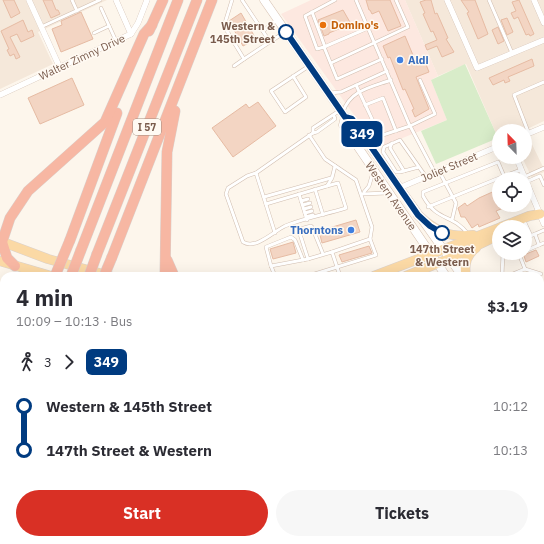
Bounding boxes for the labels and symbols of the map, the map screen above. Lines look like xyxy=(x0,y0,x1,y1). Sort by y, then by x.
place label: Domino's xyxy=(331,18,379,32)
place label: Western & 145th Street xyxy=(210,19,275,46)
marker: Domino's xyxy=(318,20,328,30)
marker: Western & 145th Street xyxy=(278,24,294,40)
street label: Walter Zimny Drive xyxy=(37,31,127,83)
place label: Aldi xyxy=(408,53,429,67)
marker: Aldi xyxy=(395,55,405,65)
road number: I 57 xyxy=(133,119,161,135)
line badge: 349 xyxy=(339,121,385,147)
north arrow xyxy=(492,124,532,164)
street label: Joliet Street xyxy=(419,149,480,185)
street label: Western Avenue xyxy=(362,159,420,233)
place label: Thorntons xyxy=(290,223,343,237)
marker: Thorntons xyxy=(346,225,356,235)
marker: 147th Street & Western xyxy=(434,225,450,241)
place label: 147th Street & Western xyxy=(409,242,475,269)

